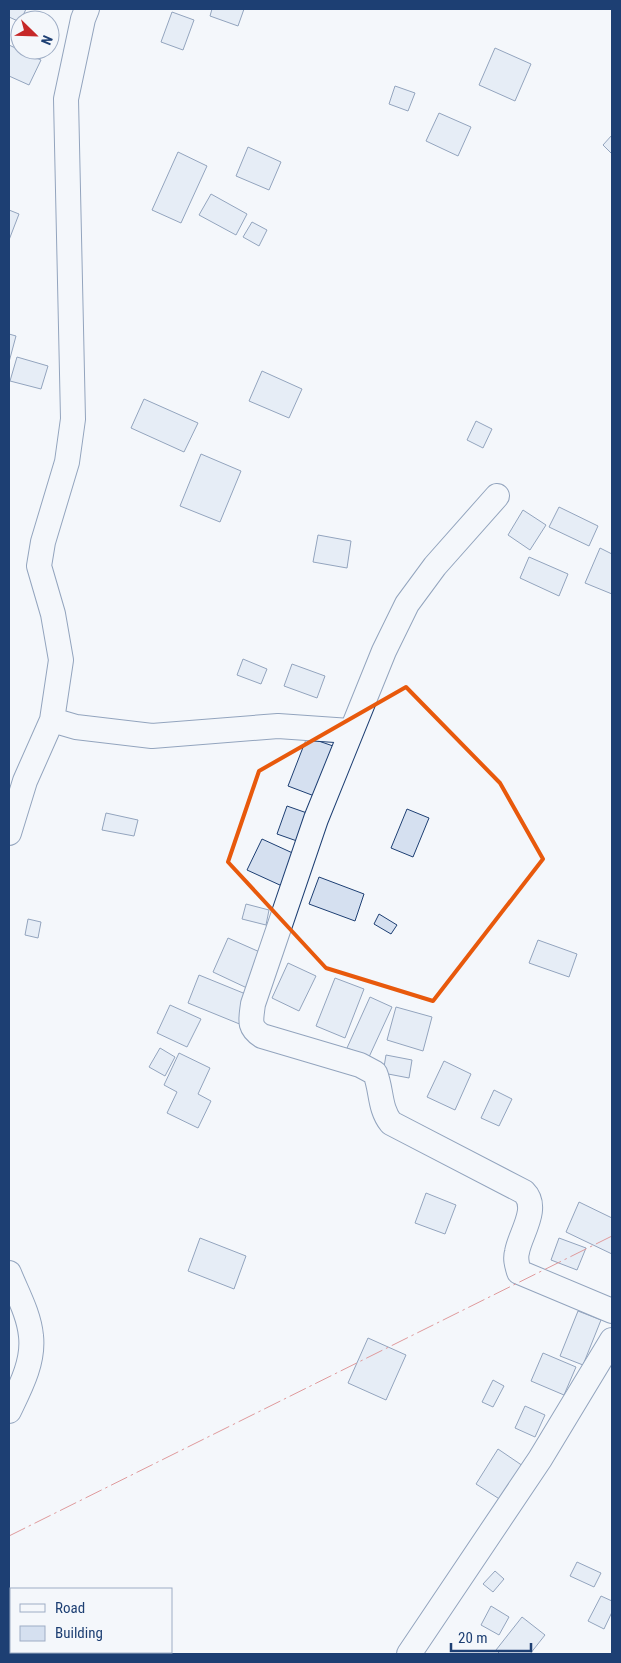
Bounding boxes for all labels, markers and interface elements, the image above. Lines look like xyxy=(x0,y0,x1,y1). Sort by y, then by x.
north arrow xyxy=(10,10,60,60)
text: N xyxy=(38,33,56,47)
legend xyxy=(10,1588,172,1653)
text: Road xyxy=(55,1599,85,1617)
scale bar xyxy=(451,1620,531,1652)
text: Building xyxy=(55,1624,103,1642)
text: 20 m xyxy=(458,1629,488,1647)

